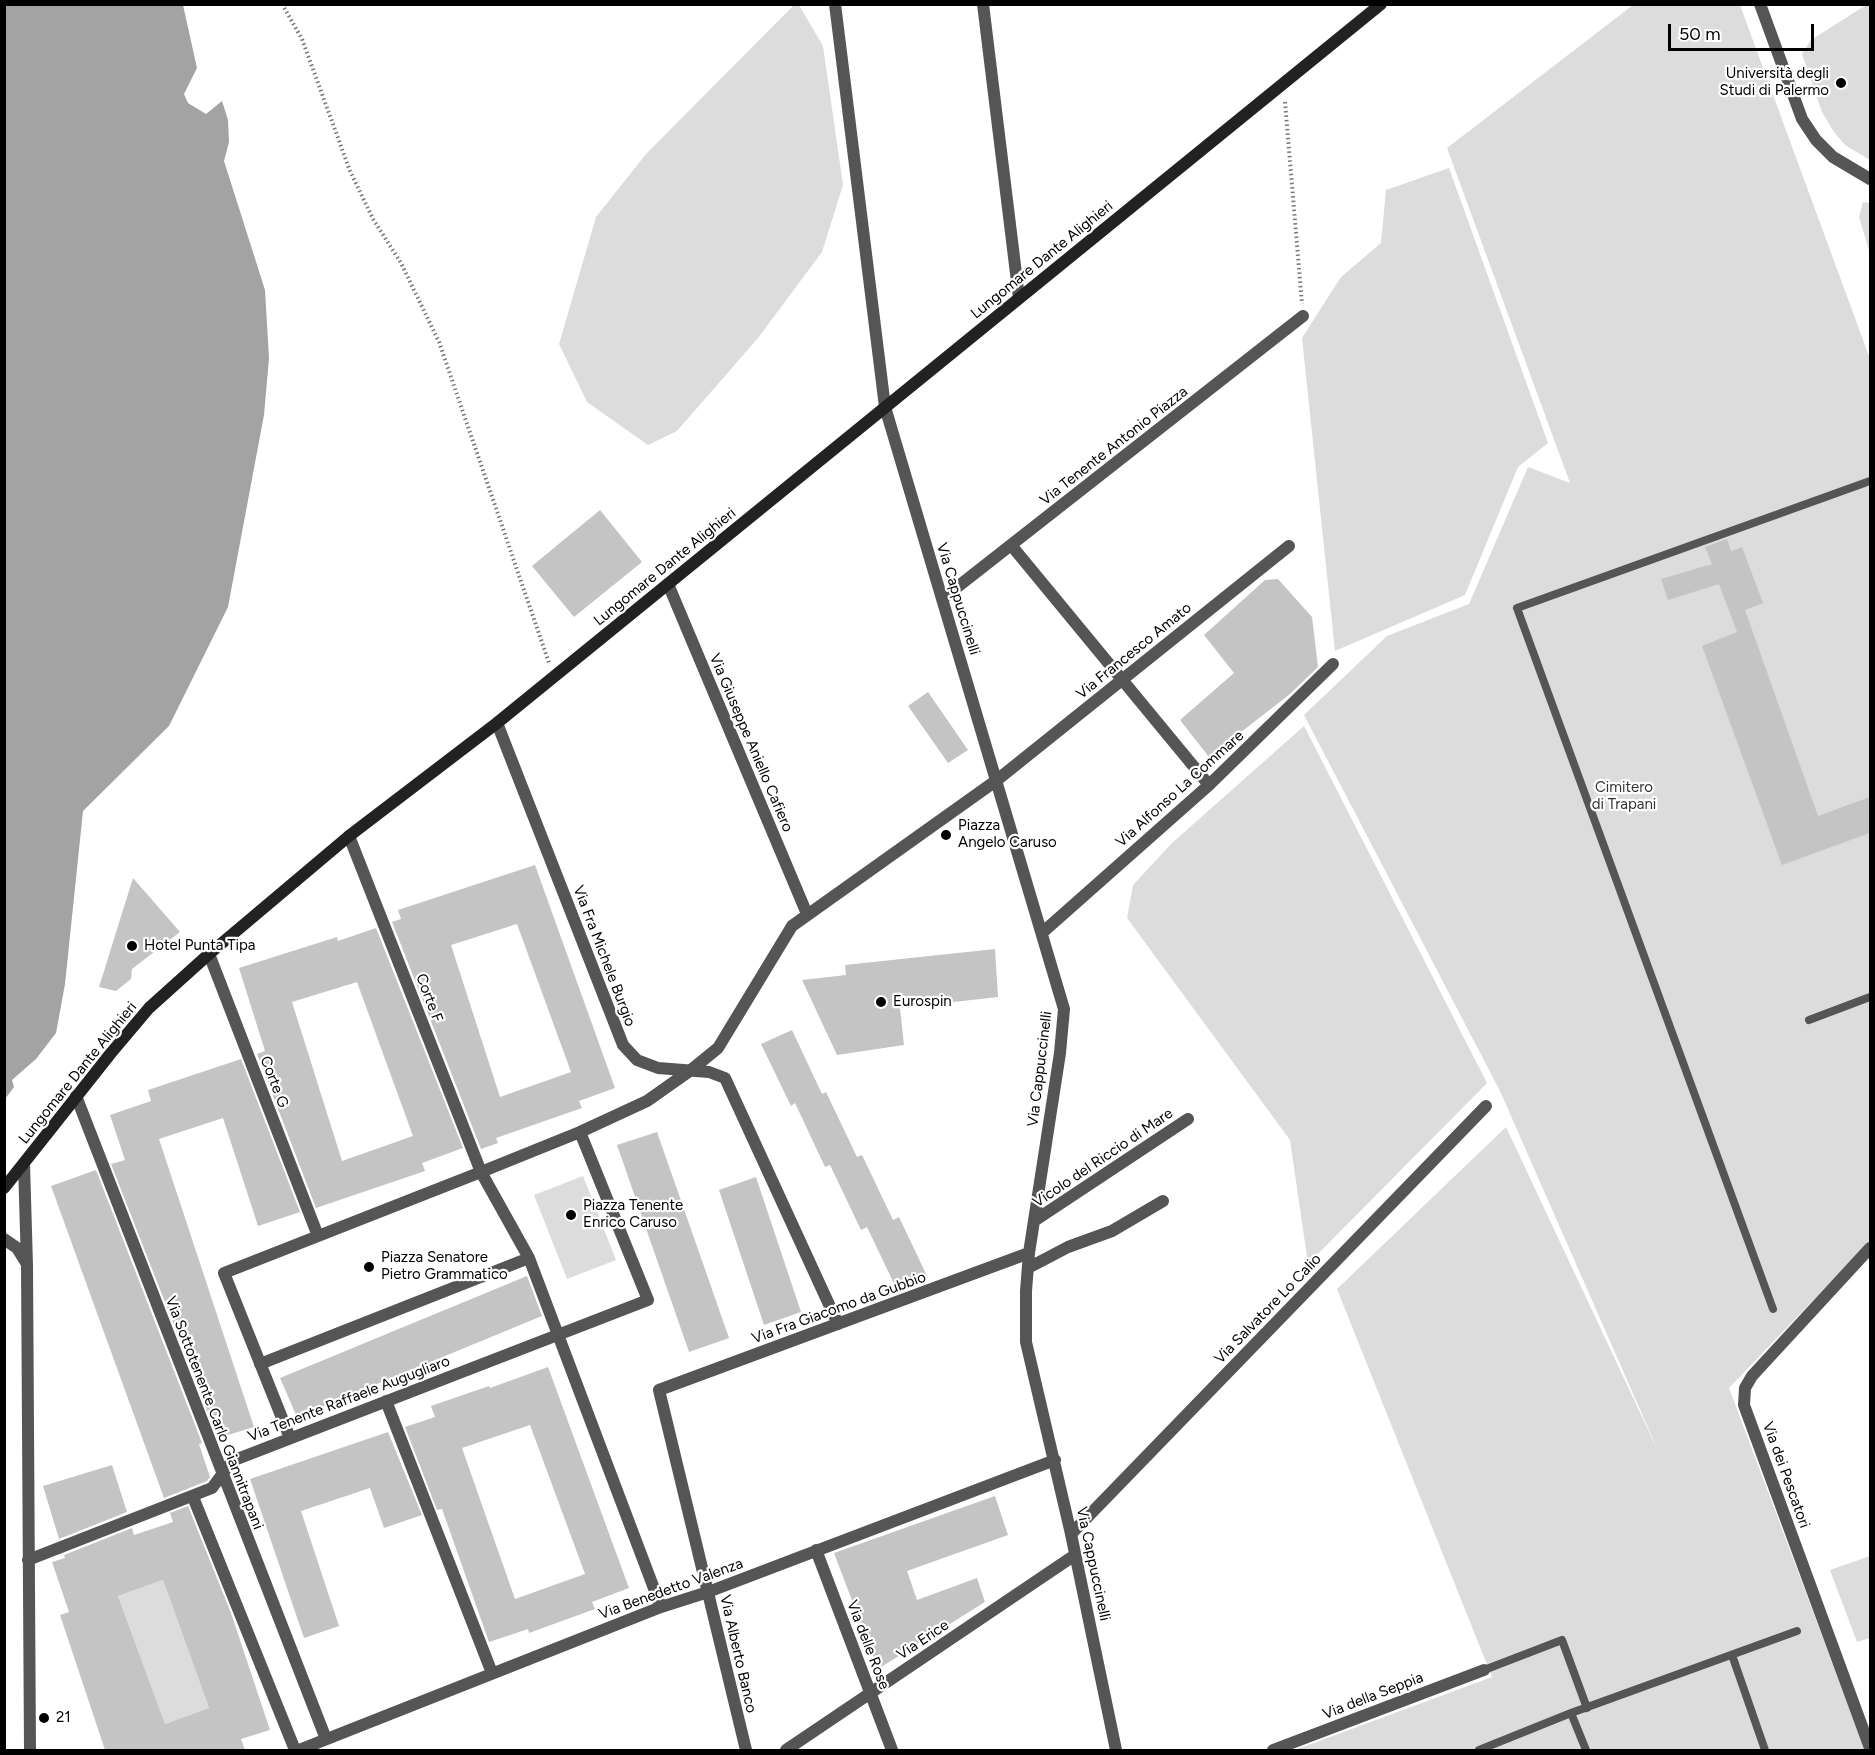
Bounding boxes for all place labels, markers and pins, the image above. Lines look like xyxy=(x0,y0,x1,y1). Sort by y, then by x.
place label: Università degli Studi di Palermo xyxy=(1720,65,1829,100)
marker: Università degli Studi di Palermo xyxy=(1834,76,1848,90)
place label: Piazza Angelo Caruso xyxy=(958,817,1057,852)
marker: Piazza Angelo Caruso xyxy=(939,828,953,842)
place label: Hotel Punta Tipa xyxy=(144,937,255,955)
marker: Hotel Punta Tipa xyxy=(125,939,139,953)
place label: Eurospin xyxy=(893,993,952,1011)
marker: Eurospin xyxy=(874,995,888,1009)
place label: Piazza Tenente Enrico Caruso xyxy=(583,1197,683,1232)
marker: Piazza Tenente Enrico Caruso xyxy=(564,1208,578,1222)
place label: Piazza Senatore Pietro Grammatico xyxy=(381,1249,508,1284)
marker: Piazza Senatore Pietro Grammatico xyxy=(362,1260,376,1274)
place label: 21 xyxy=(56,1709,71,1727)
marker: 21 xyxy=(37,1711,51,1725)

